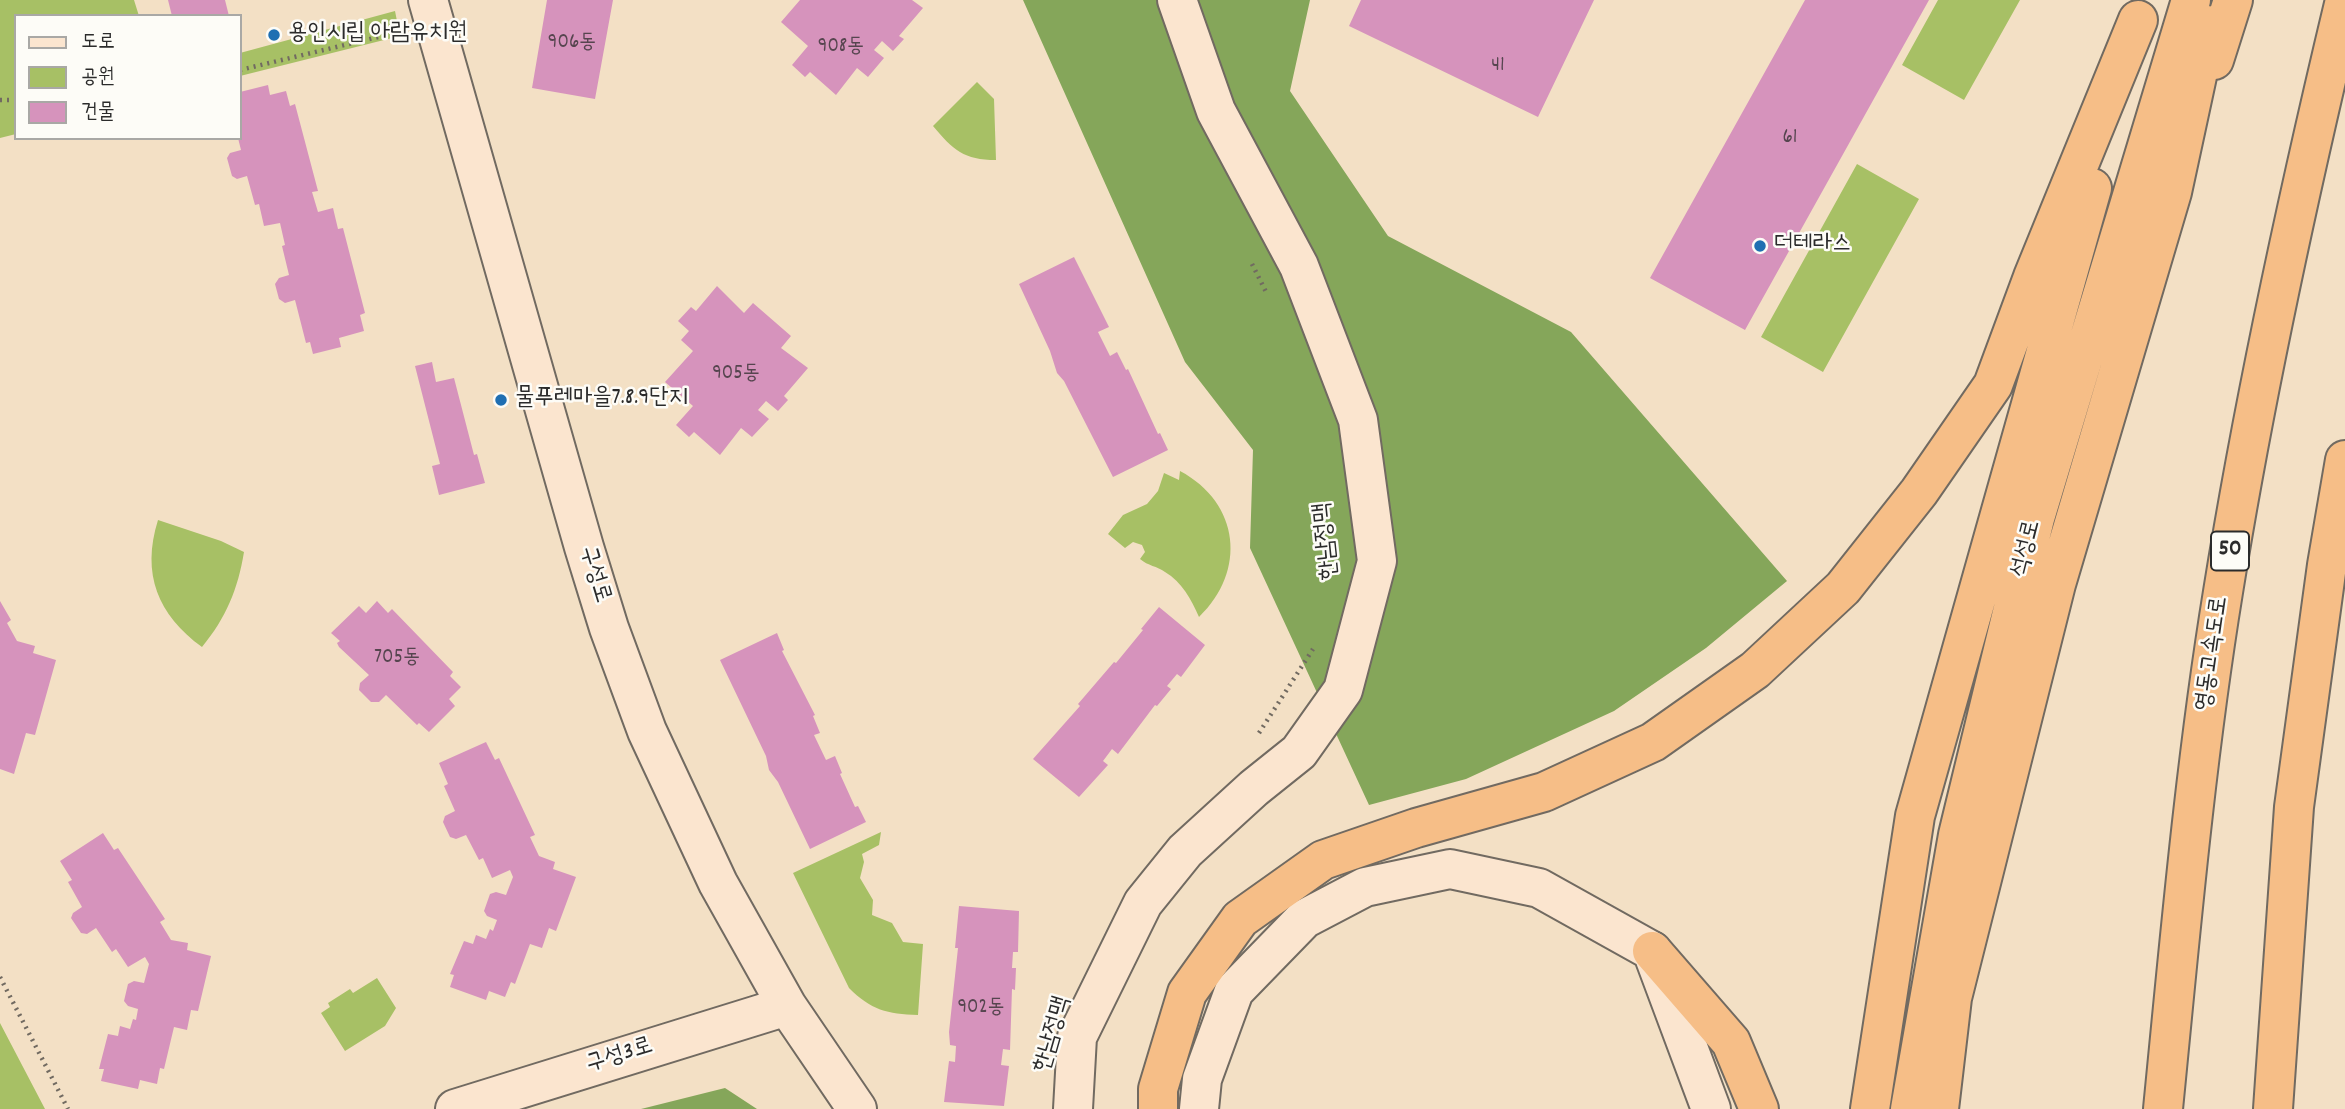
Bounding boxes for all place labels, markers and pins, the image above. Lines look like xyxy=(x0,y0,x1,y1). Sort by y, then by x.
place label: 용인시립 아람유치원 xyxy=(288,21,467,49)
marker: 용인시립 아람유치원 xyxy=(266,27,282,43)
place label: 더테라스 xyxy=(1774,232,1851,260)
marker: 더테라스 xyxy=(1752,238,1768,254)
place label: 물푸레마을7.8.9단지 xyxy=(515,386,688,414)
marker: 물푸레마을7.8.9단지 xyxy=(493,392,509,408)

